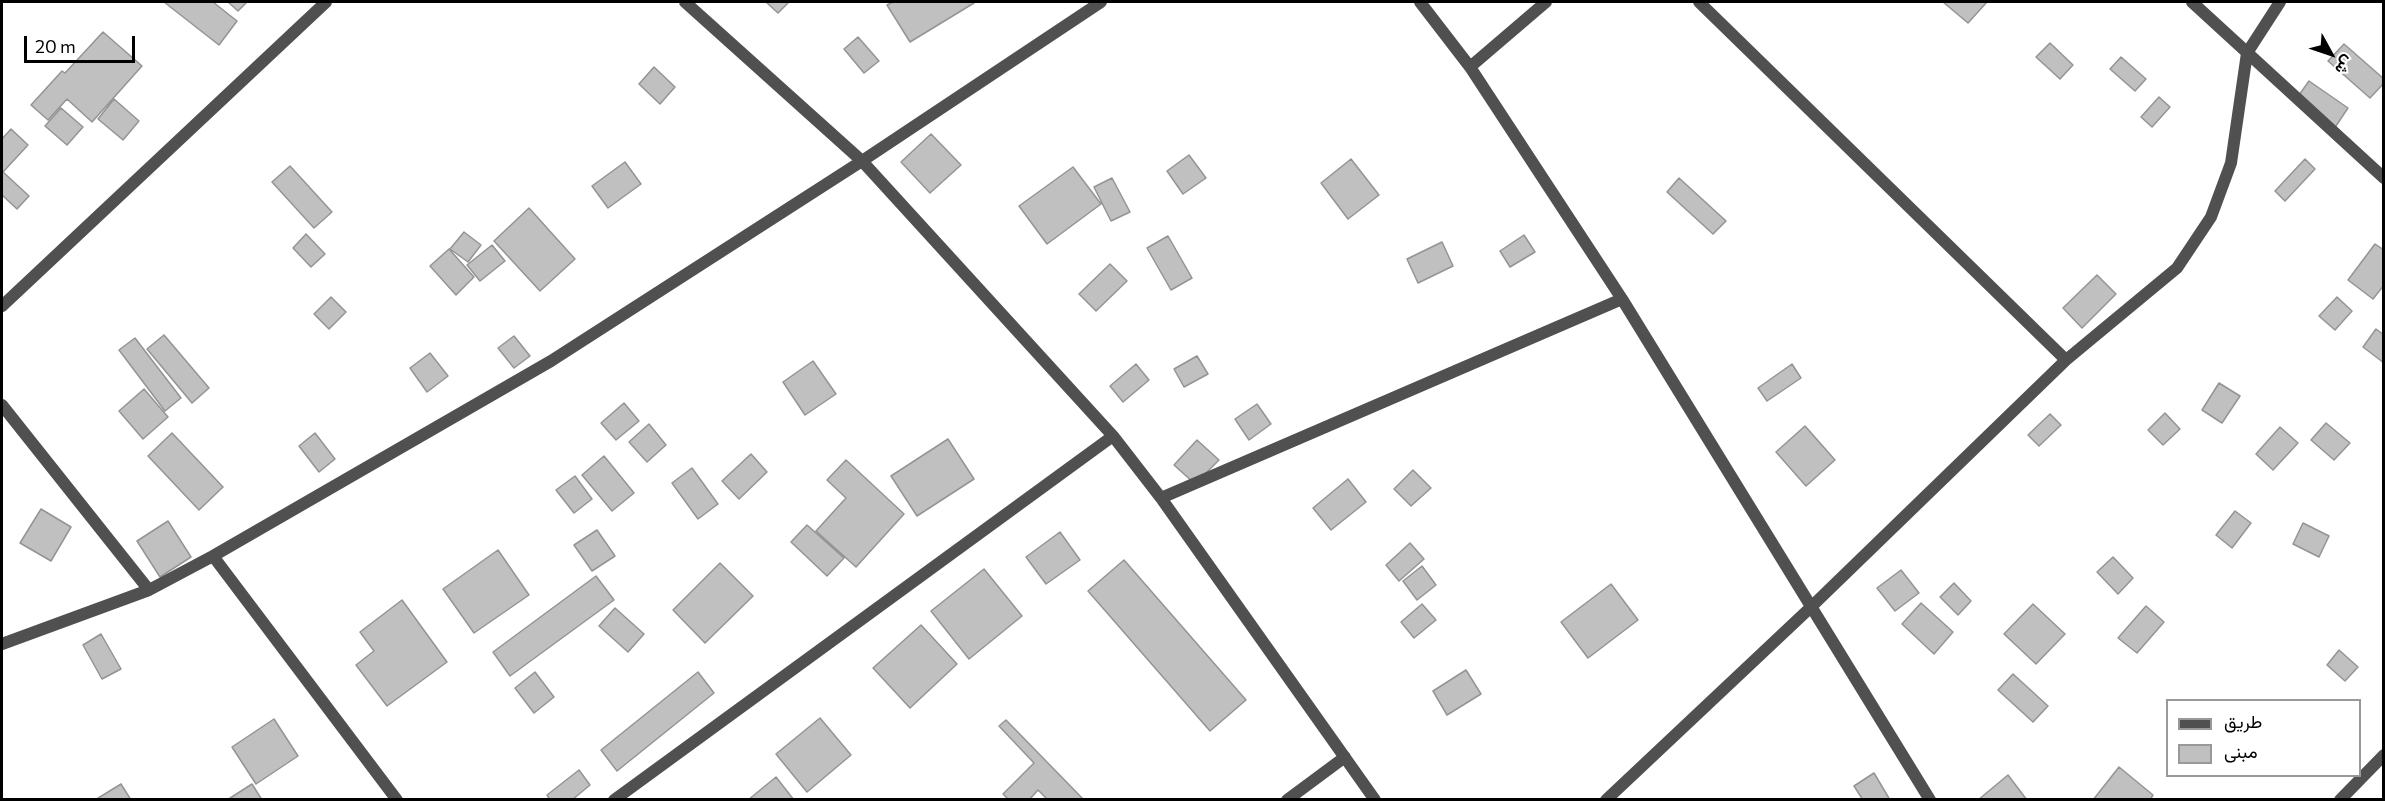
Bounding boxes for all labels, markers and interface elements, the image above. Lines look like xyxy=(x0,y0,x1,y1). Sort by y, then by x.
scale bar xyxy=(27,24,138,62)
north arrow xyxy=(2301,24,2361,84)
text: 20 m xyxy=(35,35,76,57)
text: ش xyxy=(2332,52,2359,79)
legend xyxy=(2166,699,2361,777)
text: طريق xyxy=(2224,710,2262,732)
text: مبنى xyxy=(2224,740,2258,762)

